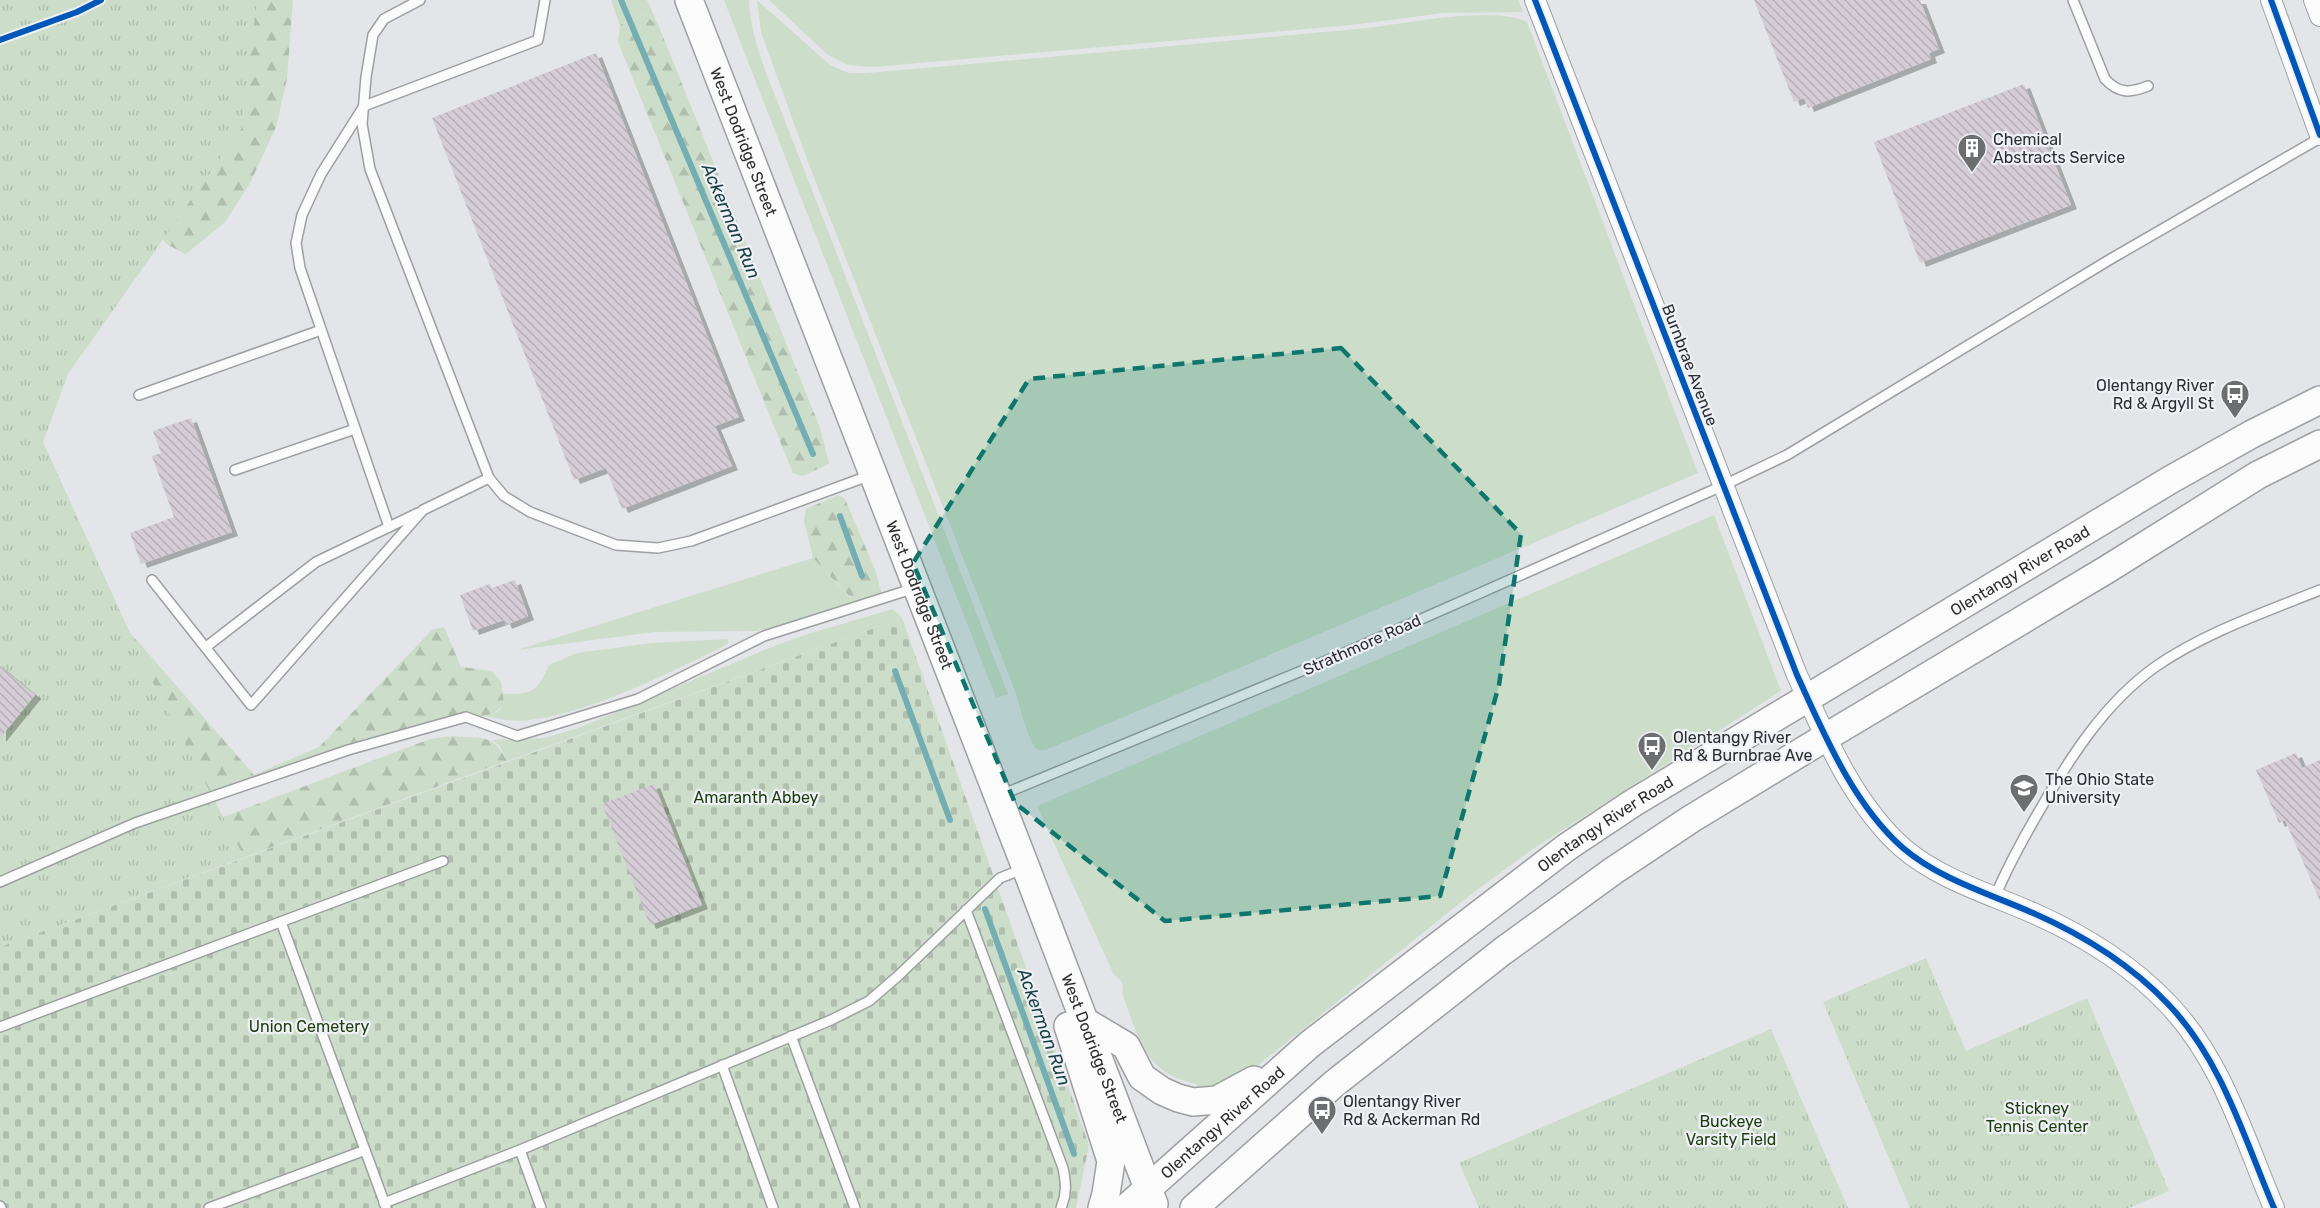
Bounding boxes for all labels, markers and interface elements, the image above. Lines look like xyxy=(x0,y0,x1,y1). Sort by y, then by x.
street label: West Dodridge Street xyxy=(707,65,781,219)
place label: Chemical Abstracts Service xyxy=(1993,130,2125,167)
building icon: Chemical Abstracts Service xyxy=(1956,132,1988,174)
water label: Ackerman Run xyxy=(696,159,765,282)
street label: Burnbrae Avenue xyxy=(1658,301,1722,429)
place label: Olentangy River Rd & Argyll St xyxy=(2096,376,2214,413)
bus stop icon: Olentangy River Rd & Argyll St xyxy=(2219,378,2251,420)
street label: West Dodridge Street xyxy=(882,518,957,672)
street label: Olentangy River Road xyxy=(1947,521,2093,620)
street label: Strathmore Road xyxy=(1300,610,1424,680)
place label: Olentangy River Rd & Burnbrae Ave xyxy=(1673,728,1812,765)
bus stop icon: Olentangy River Rd & Burnbrae Ave xyxy=(1636,730,1668,772)
place label: The Ohio State University xyxy=(2045,770,2154,807)
street label: Olentangy River Road xyxy=(1533,772,1677,876)
school or university icon: The Ohio State University xyxy=(2008,772,2040,814)
park label: Amaranth Abbey xyxy=(694,788,819,807)
water label: Ackerman Run xyxy=(1012,964,1075,1089)
street label: West Dodridge Street xyxy=(1058,971,1132,1125)
park label: Union Cemetery xyxy=(249,1017,369,1036)
street label: Olentangy River Road xyxy=(1156,1062,1288,1182)
place label: Olentangy River Rd & Ackerman Rd xyxy=(1343,1092,1480,1129)
bus stop icon: Olentangy River Rd & Ackerman Rd xyxy=(1306,1094,1338,1136)
park label: Stickney Tennis Center xyxy=(1986,1099,2088,1136)
park label: Buckeye Varsity Field xyxy=(1686,1112,1776,1149)

